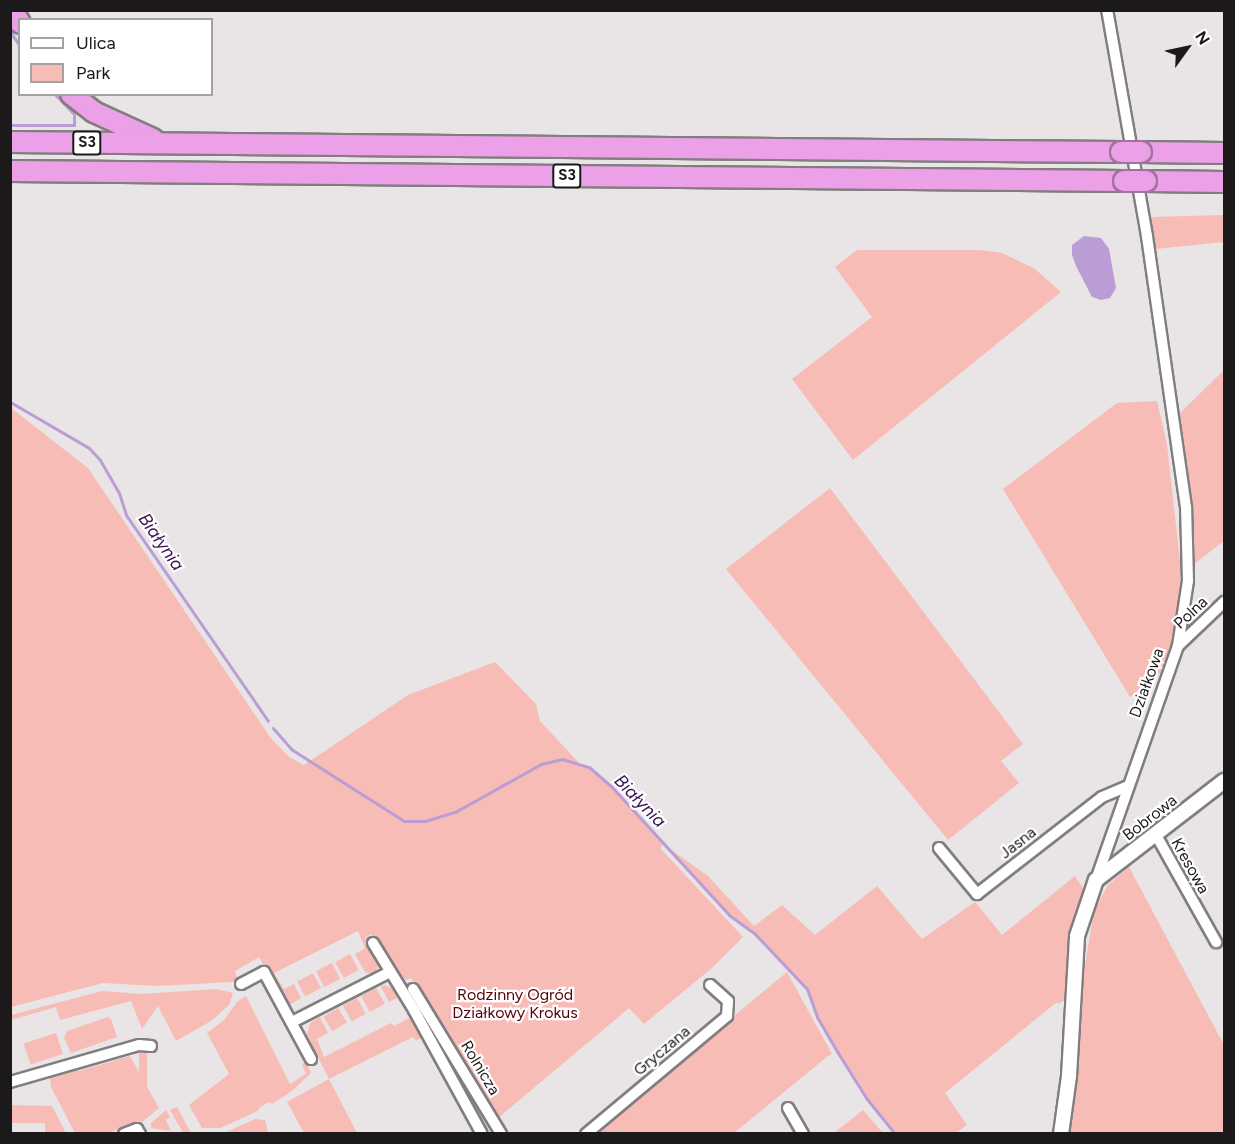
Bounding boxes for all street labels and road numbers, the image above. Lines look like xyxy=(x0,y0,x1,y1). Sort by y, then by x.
road number: S3 xyxy=(72,131,102,155)
road number: S3 xyxy=(552,164,582,188)
street label: Polna xyxy=(1170,593,1212,633)
street label: Działkowa xyxy=(1126,646,1168,720)
street label: Bobrowa xyxy=(1119,791,1181,845)
street label: Jasna xyxy=(996,823,1040,863)
street label: Kresowa xyxy=(1167,835,1213,897)
street label: Gryczana xyxy=(630,1022,694,1080)
street label: Rolnicza xyxy=(456,1037,504,1099)

